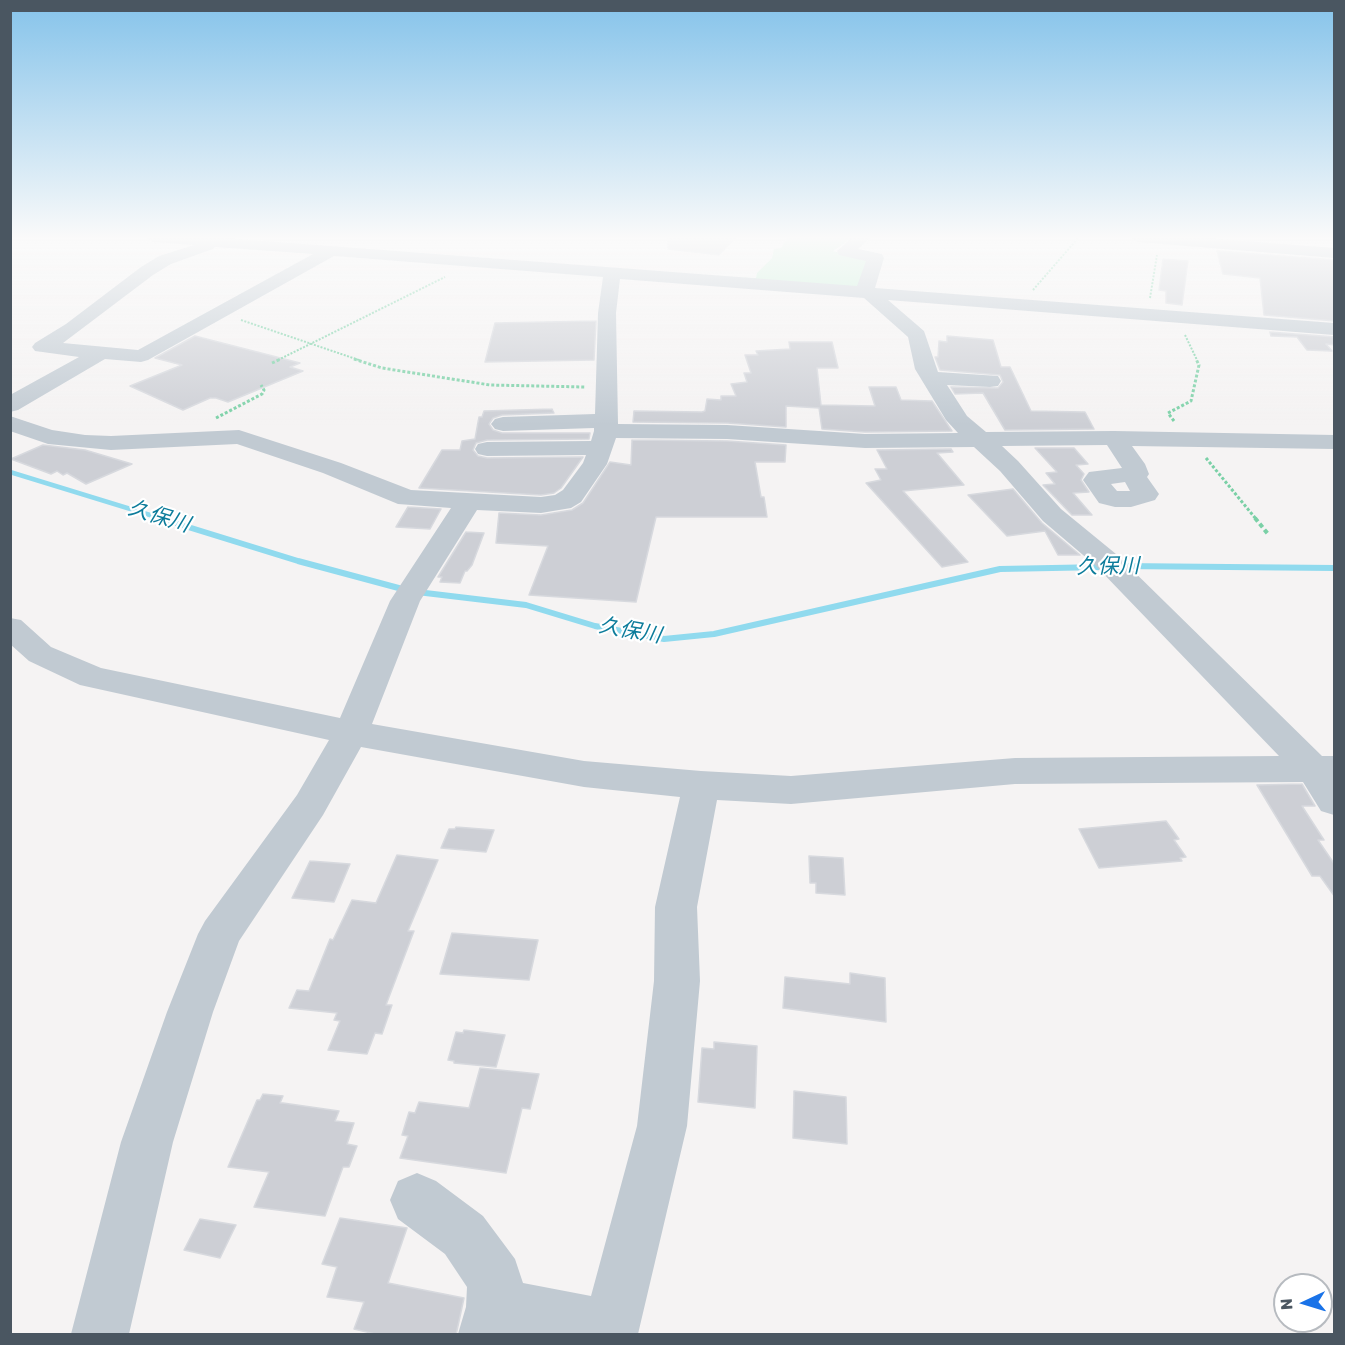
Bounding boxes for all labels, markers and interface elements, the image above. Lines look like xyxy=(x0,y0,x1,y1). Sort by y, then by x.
water label: 久保川 xyxy=(125,496,193,538)
water label: 久保川 xyxy=(1076,554,1140,580)
water label: 久保川 xyxy=(597,613,663,649)
north arrow xyxy=(1273,1273,1333,1333)
text: N xyxy=(1277,1298,1296,1311)

